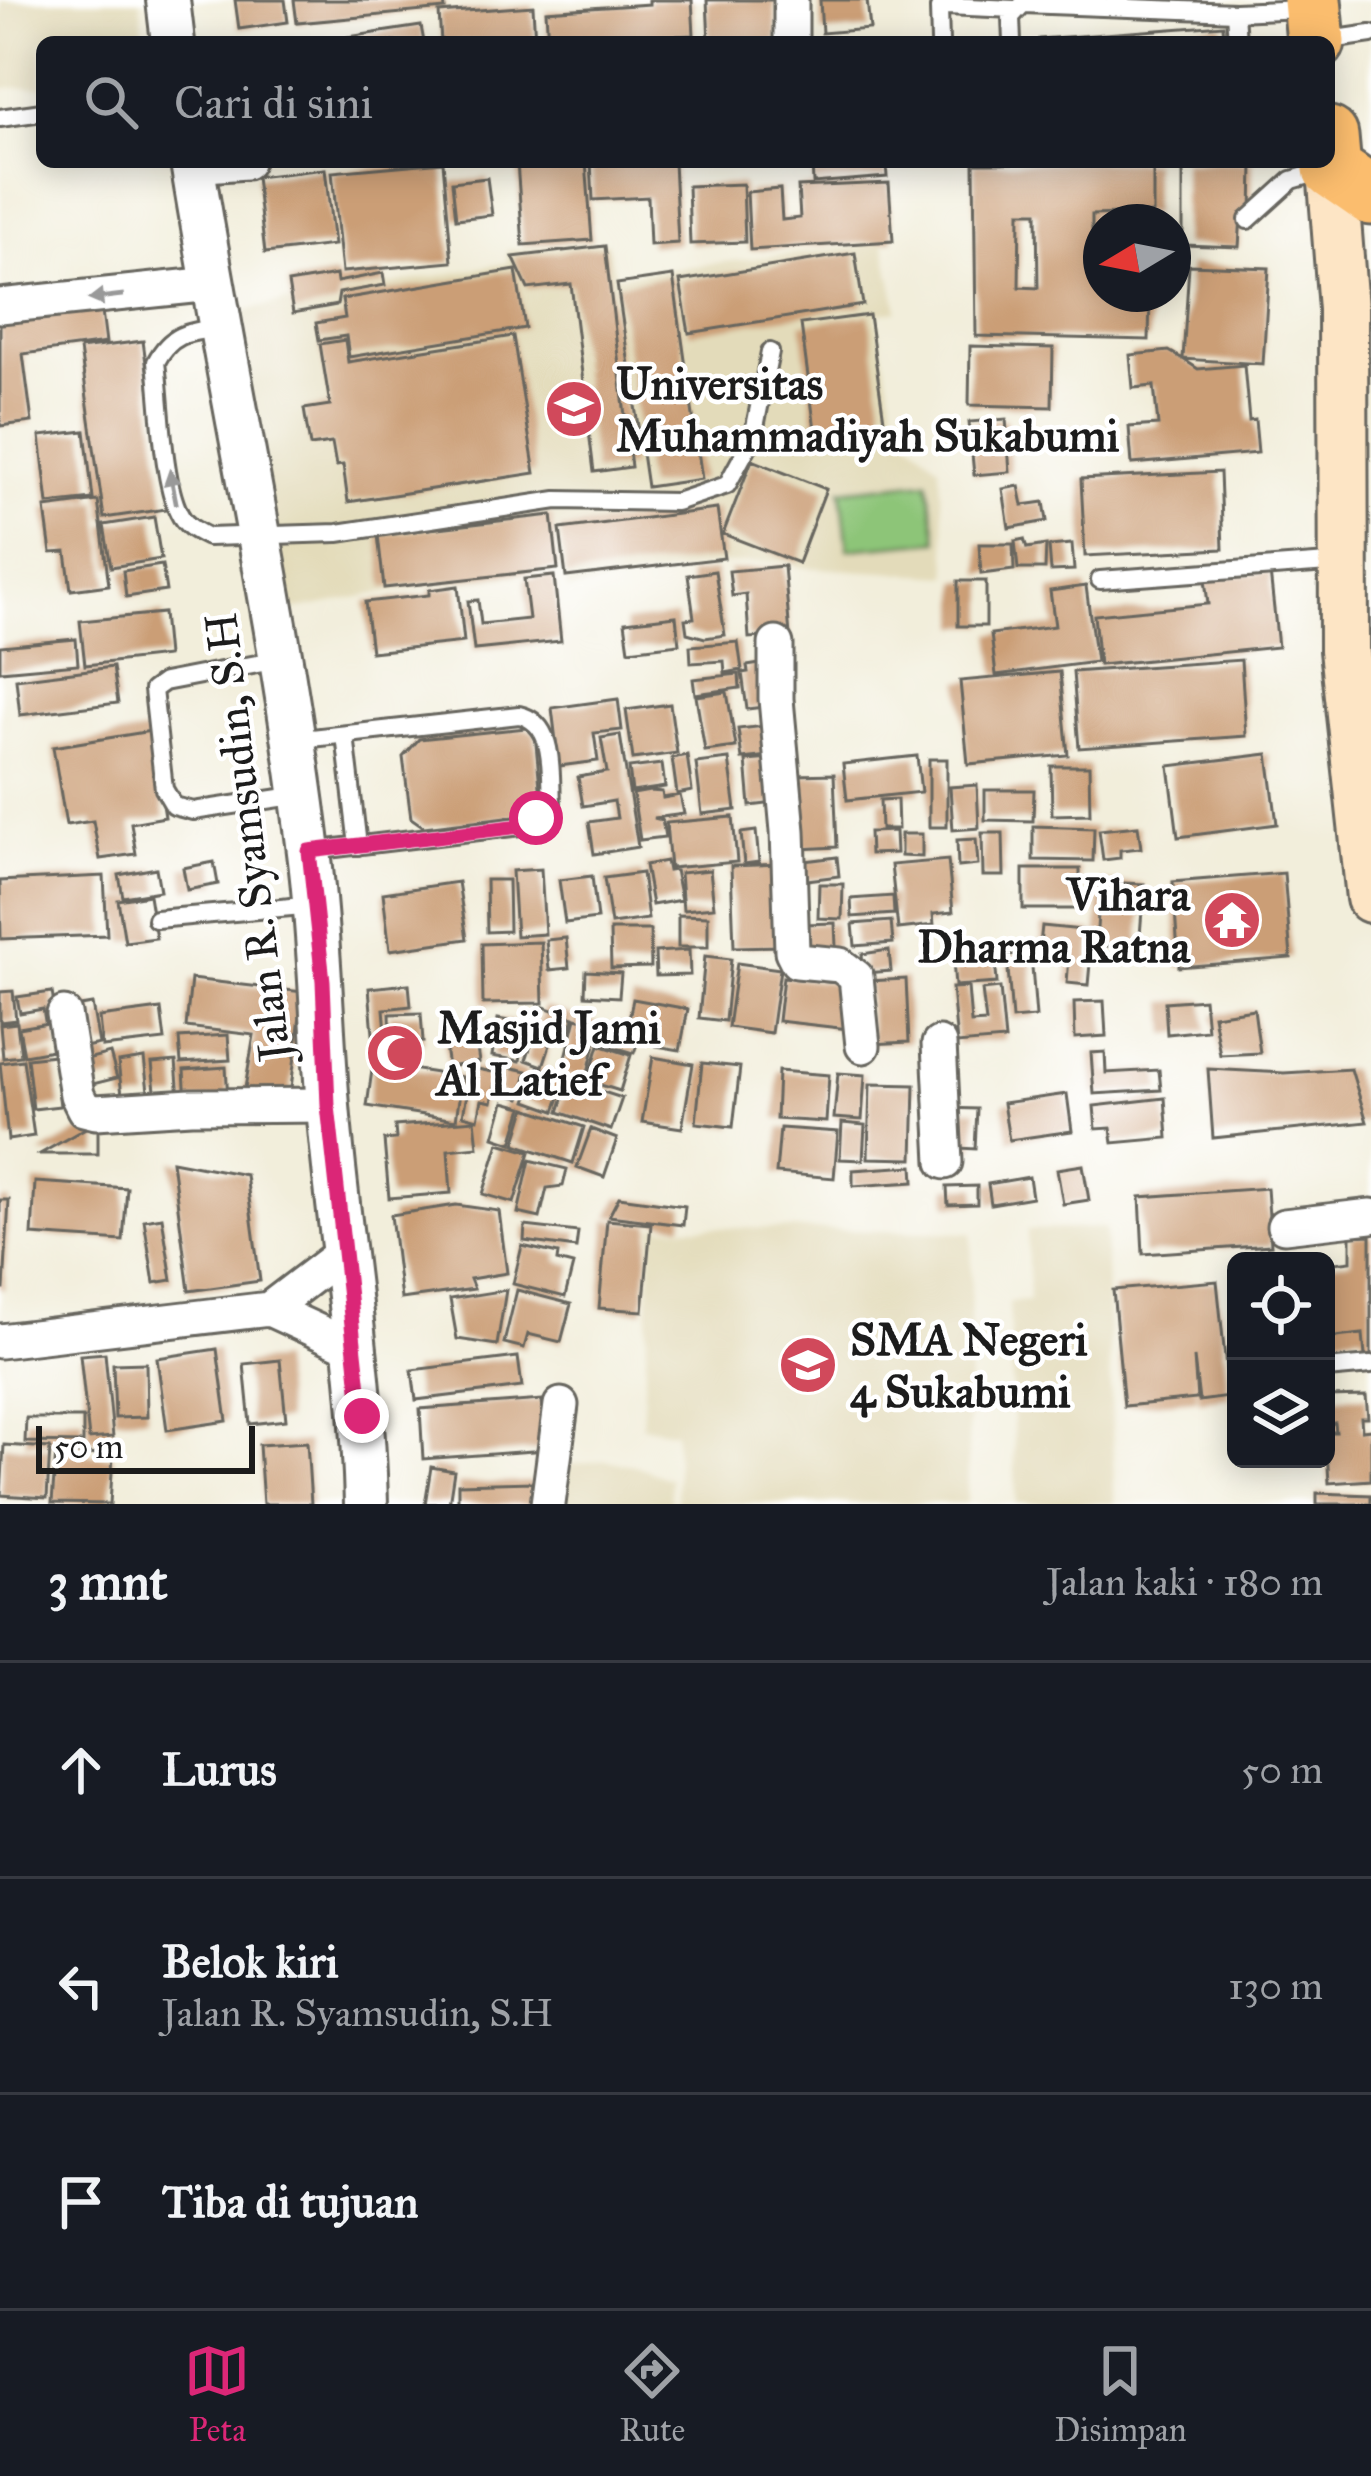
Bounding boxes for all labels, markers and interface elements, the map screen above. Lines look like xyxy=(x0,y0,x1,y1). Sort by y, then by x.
search box xyxy=(36,36,1335,168)
icon: search xyxy=(78,69,144,135)
text: Cari di sini xyxy=(174,75,373,130)
north arrow xyxy=(1083,204,1191,312)
one-way arrow xyxy=(87,287,124,306)
place label: Universitas Muhammadiyah Sukabumi xyxy=(616,356,1120,463)
school or university icon: Universitas Muhammadiyah Sukabumi xyxy=(543,378,605,440)
one-way arrow xyxy=(163,467,182,505)
street label: Jalan R. Syamsudin, S.H xyxy=(193,610,303,1069)
route start xyxy=(509,791,563,845)
place label: Vihara Dharma Ratna xyxy=(917,867,1191,974)
temple icon: Vihara Dharma Ratna xyxy=(1201,889,1263,951)
place label: Masjid Jami Al Latief xyxy=(434,1000,661,1107)
mosque icon: Masjid Jami Al Latief xyxy=(364,1022,426,1084)
map controls xyxy=(1227,1252,1335,1468)
button: locate xyxy=(1227,1252,1335,1360)
place label: SMA Negeri 4 Sukabumi xyxy=(850,1312,1088,1419)
school or university icon: SMA Negeri 4 Sukabumi xyxy=(777,1334,839,1396)
button: layers xyxy=(1227,1360,1335,1468)
route end xyxy=(335,1389,389,1443)
scale bar xyxy=(36,1420,255,1473)
text: 50 m xyxy=(54,1427,123,1467)
text: 3 mnt xyxy=(48,1551,168,1613)
text: Jalan kaki · 180 m xyxy=(1046,1558,1323,1606)
icon: ahead xyxy=(48,1737,114,1803)
text: Lurus xyxy=(162,1742,277,1797)
text: 50 m xyxy=(1241,1746,1323,1794)
text: Belok kiri xyxy=(162,1934,338,1989)
icon: left xyxy=(48,1953,114,2019)
text: 130 m xyxy=(1228,1962,1323,2010)
text: Jalan R. Syamsudin, S.H xyxy=(162,1989,553,2037)
icon: arrive xyxy=(48,2169,114,2235)
text: Tiba di tujuan xyxy=(162,2174,418,2229)
tab: Peta xyxy=(184,2338,250,2450)
tab: Rute xyxy=(619,2338,685,2450)
tab: Disimpan xyxy=(1054,2338,1187,2450)

